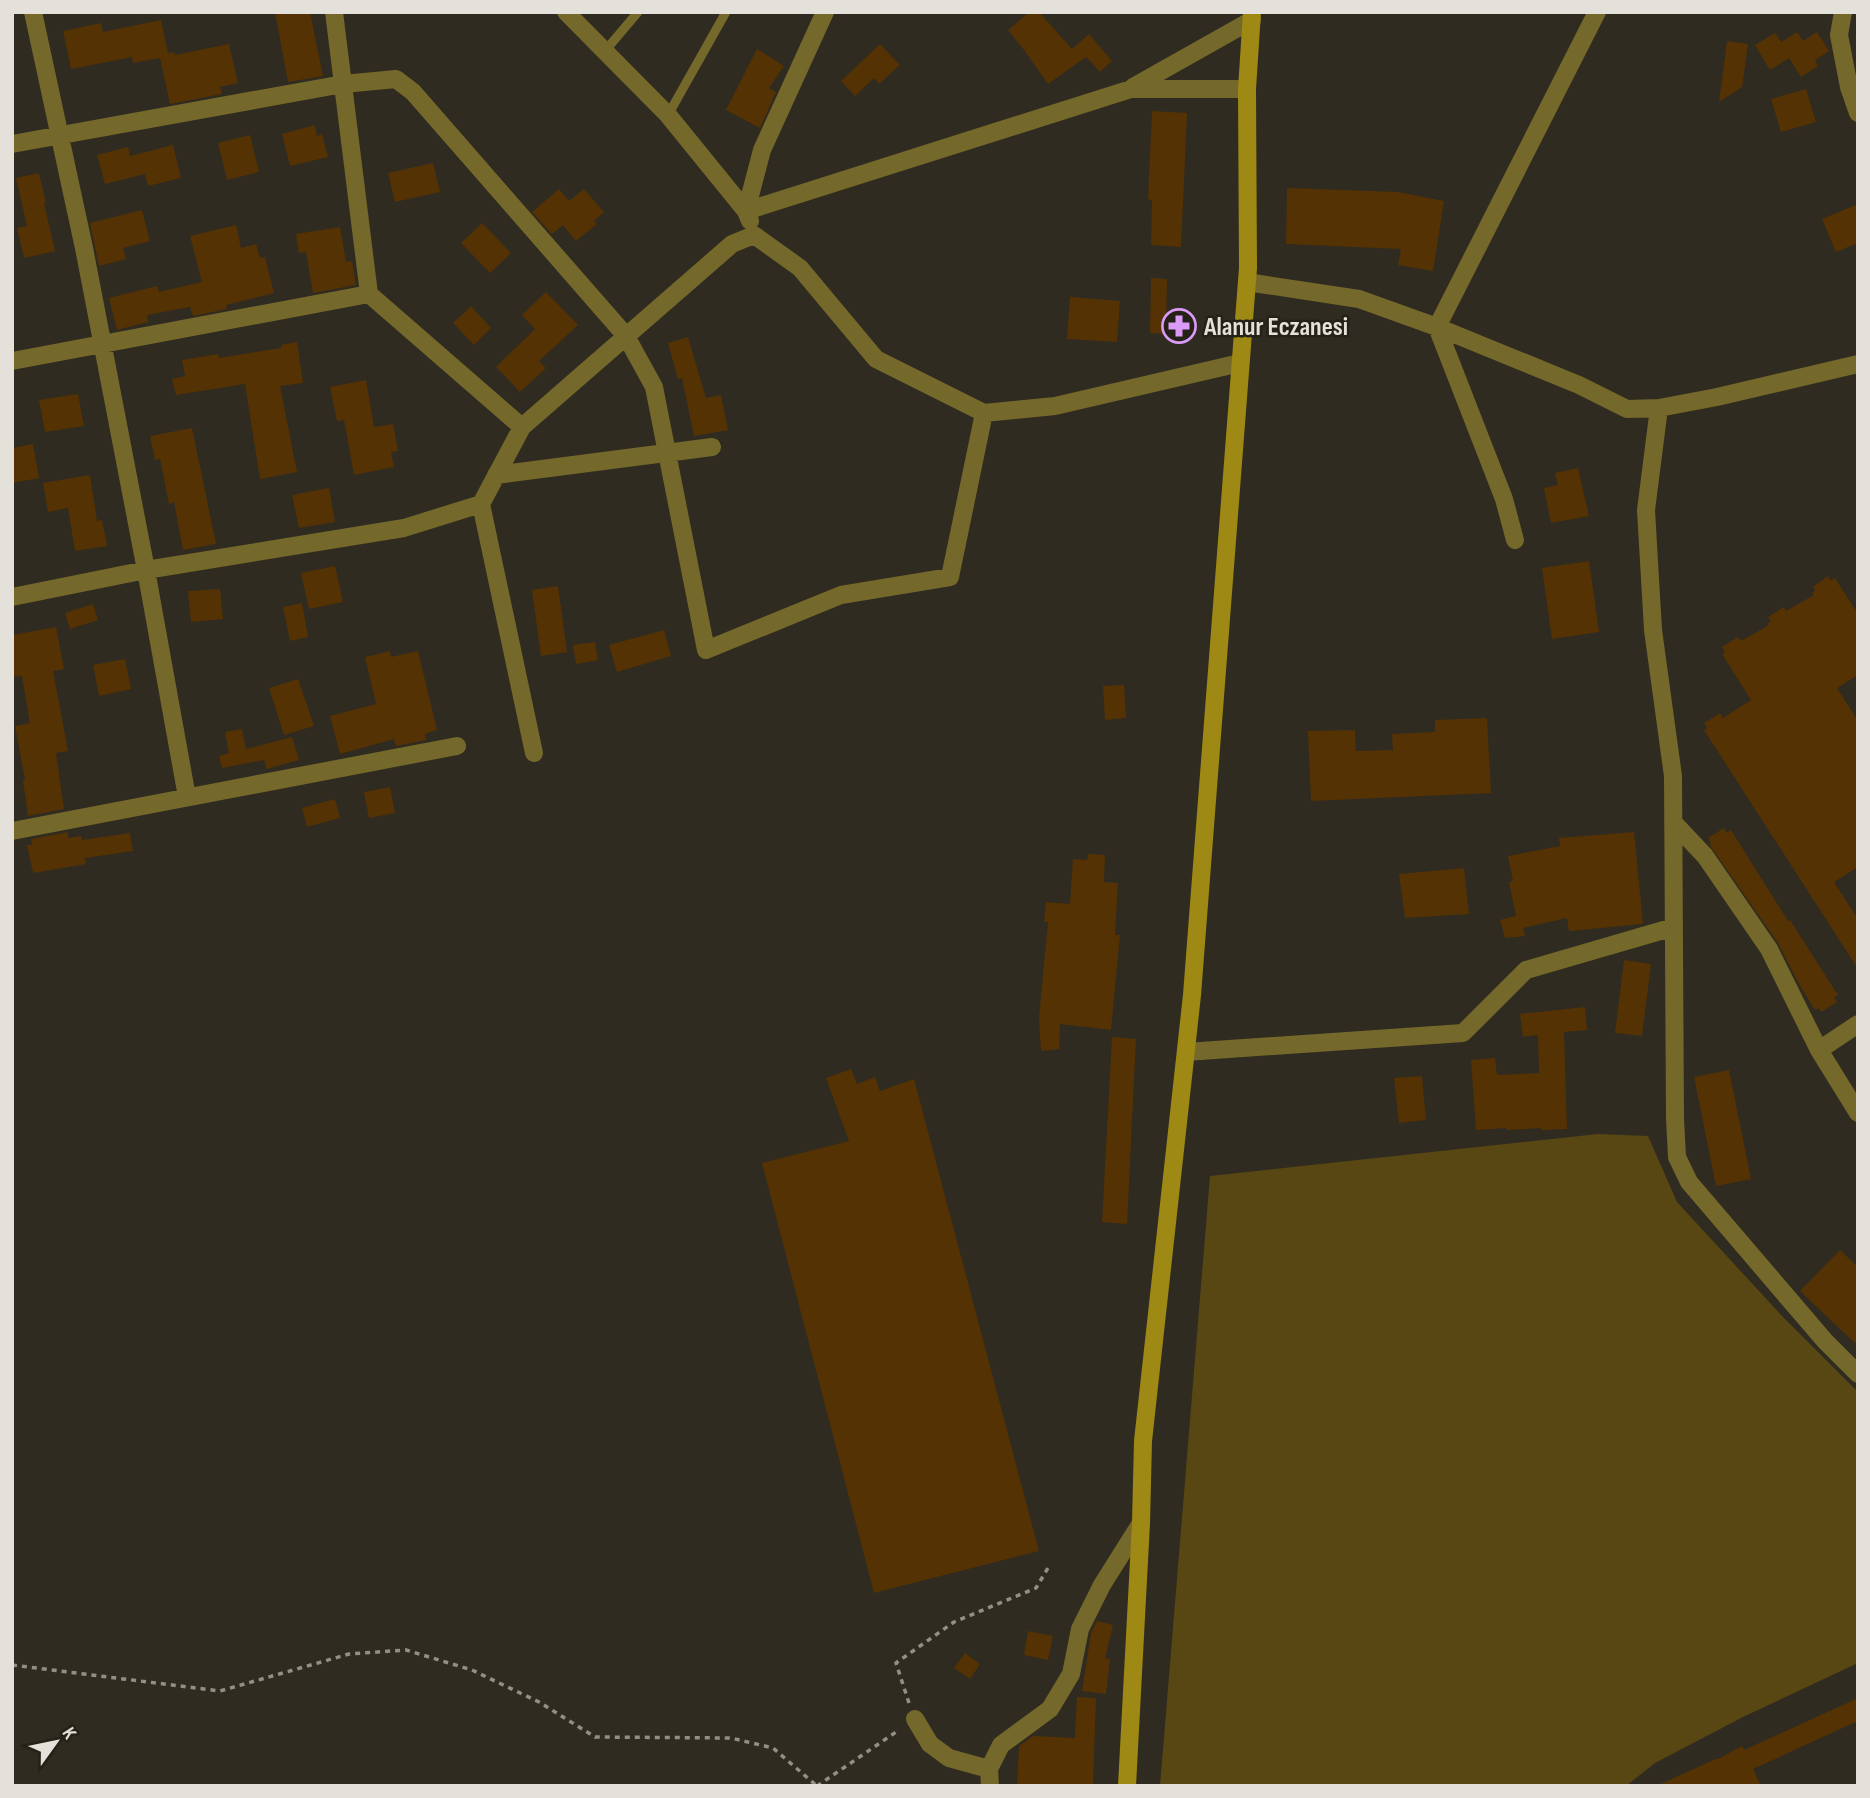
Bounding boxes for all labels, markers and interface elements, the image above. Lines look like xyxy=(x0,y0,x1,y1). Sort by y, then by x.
pharmacy icon: Alanur Eczanesi xyxy=(1160,307,1198,345)
place label: Alanur Eczanesi xyxy=(1203,312,1348,343)
north arrow xyxy=(21,1707,91,1777)
text: K xyxy=(57,1723,82,1744)

